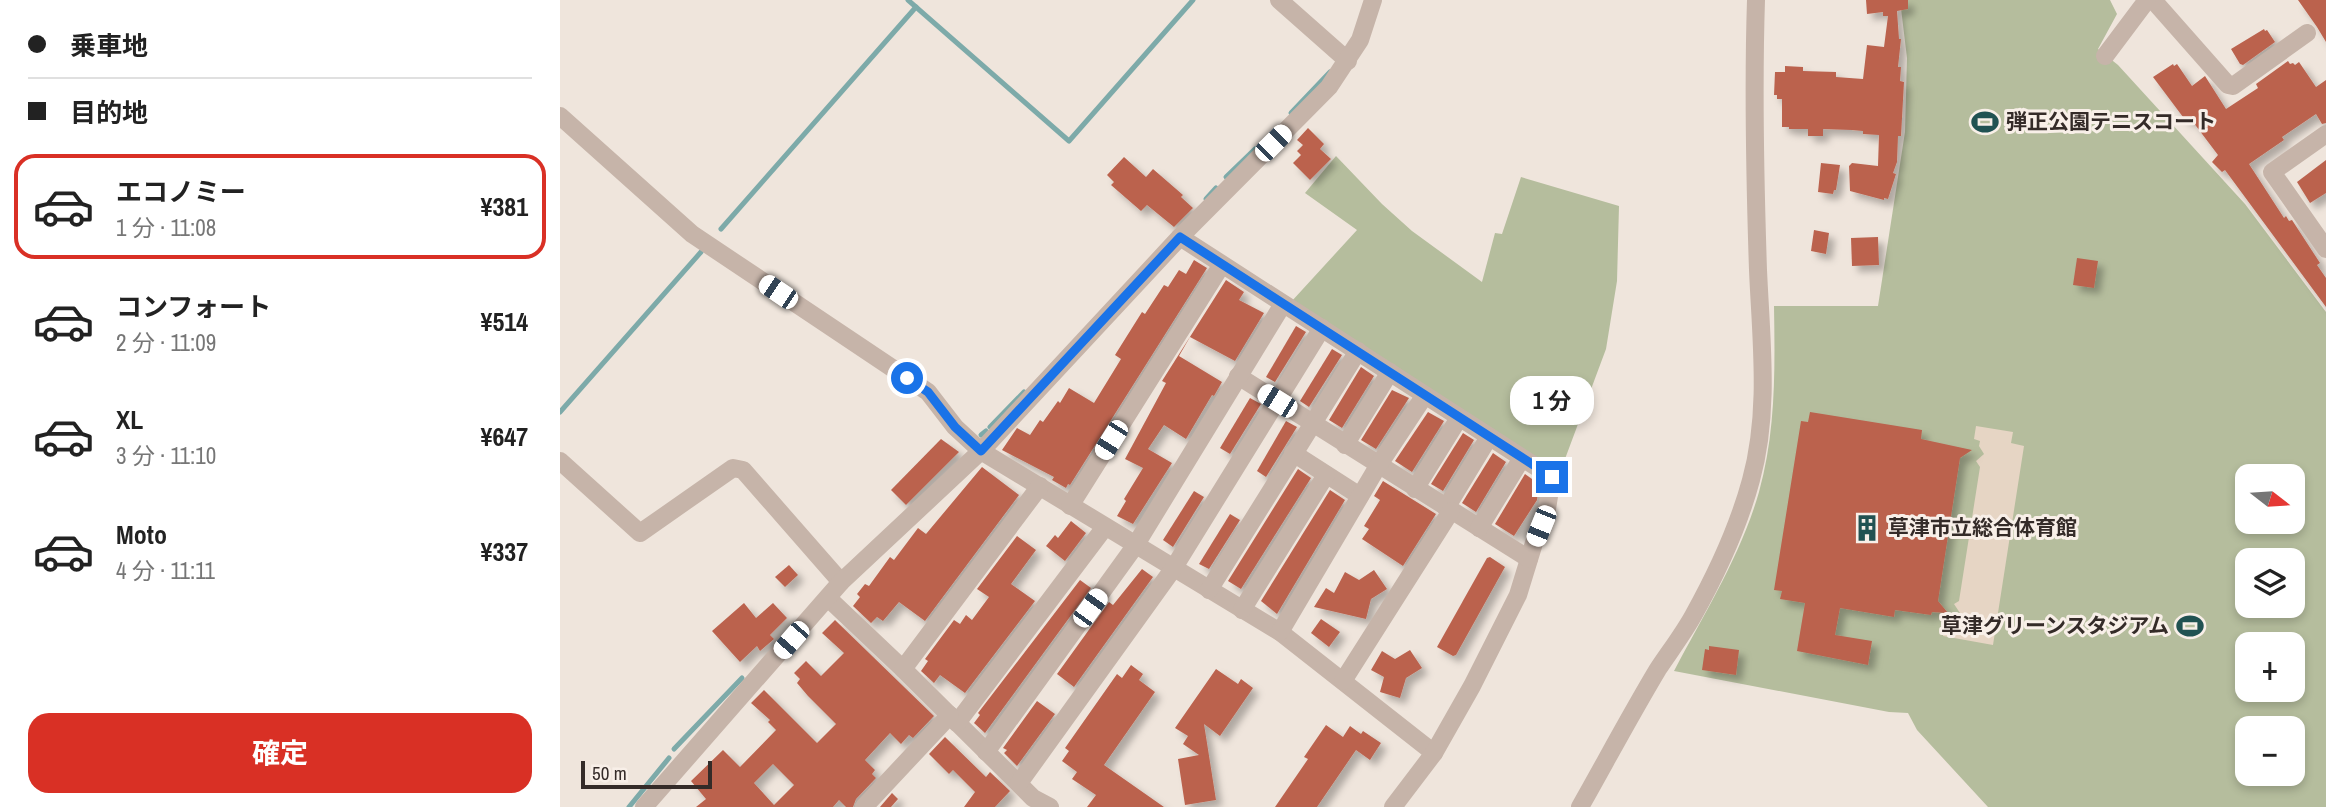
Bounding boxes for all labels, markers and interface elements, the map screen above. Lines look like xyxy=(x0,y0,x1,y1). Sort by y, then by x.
text: 乗車地 xyxy=(70,28,148,63)
text: 目的地 xyxy=(70,95,148,130)
sports icon: 弾正公園テニスコート xyxy=(1970,107,2000,137)
place label: 弾正公園テニスコート xyxy=(2006,107,2216,136)
car xyxy=(1251,121,1296,165)
text: エコノミー xyxy=(116,174,246,209)
icon: car xyxy=(32,175,95,238)
text: ¥381 xyxy=(481,189,528,224)
text: 1 分 · 11:08 xyxy=(116,212,216,243)
car xyxy=(755,272,802,312)
text: コンフォート xyxy=(116,289,271,324)
icon: car xyxy=(32,290,95,353)
text: ¥514 xyxy=(481,304,528,339)
text: 2 分 · 11:09 xyxy=(116,327,216,358)
route start xyxy=(891,362,923,394)
callout: 1 分 xyxy=(1510,376,1594,424)
car xyxy=(1254,381,1301,421)
text: 1 分 xyxy=(1533,385,1571,416)
text: XL xyxy=(116,402,143,437)
icon: car xyxy=(32,405,95,468)
car xyxy=(1091,417,1132,463)
text: ¥647 xyxy=(481,419,528,454)
text: 3 分 · 11:10 xyxy=(116,440,216,471)
route end xyxy=(1536,461,1568,493)
north arrow xyxy=(2235,464,2305,534)
map controls xyxy=(2235,464,2305,786)
car xyxy=(1524,503,1559,549)
building icon: 草津市立総合体育館 xyxy=(1852,513,1882,543)
place label: 草津市立総合体育館 xyxy=(1888,513,2077,542)
text: Moto xyxy=(116,517,167,552)
icon: car xyxy=(32,520,95,583)
text: ¥337 xyxy=(481,534,528,569)
button: layers xyxy=(2235,548,2305,618)
text: 4 分 · 11:11 xyxy=(116,555,215,586)
car xyxy=(1070,585,1111,631)
place label: 草津グリーンスタジアム xyxy=(1941,611,2169,640)
sports icon: 草津グリーンスタジアム xyxy=(2175,611,2205,641)
car xyxy=(770,617,813,663)
button: + xyxy=(2235,632,2305,702)
button: 確定 xyxy=(28,713,532,793)
button: − xyxy=(2235,716,2305,786)
scale bar xyxy=(581,758,712,790)
text: 50 m xyxy=(592,760,627,786)

